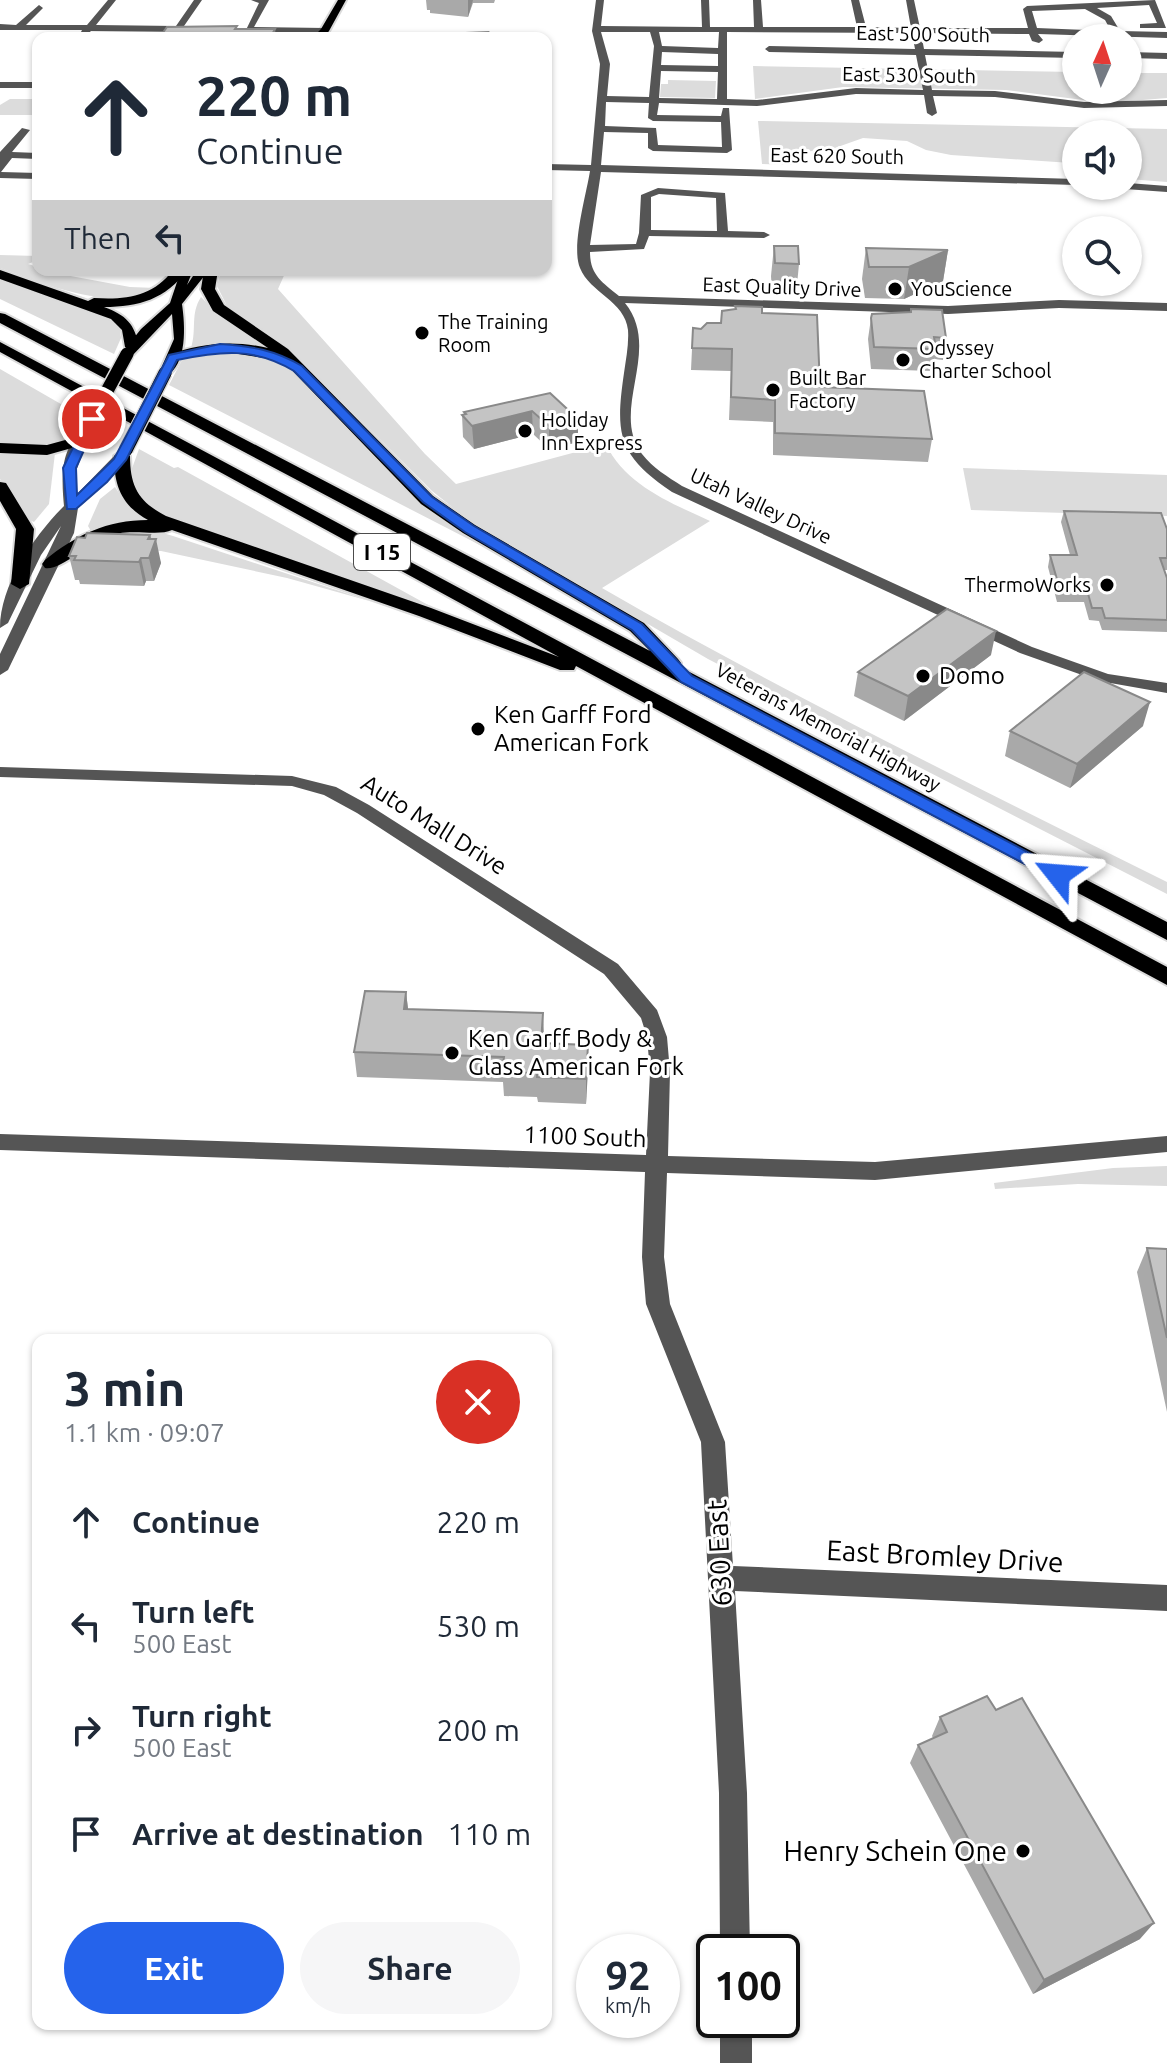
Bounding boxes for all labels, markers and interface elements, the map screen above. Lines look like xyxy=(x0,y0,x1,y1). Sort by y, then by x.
street label: East 500 South xyxy=(856,21,990,46)
north arrow xyxy=(1062,24,1142,104)
map controls xyxy=(1062,24,1142,296)
street label: East 530 South xyxy=(842,62,976,87)
icon: ahead xyxy=(64,64,168,168)
text: 220 m xyxy=(196,64,352,127)
button: sound xyxy=(1062,120,1142,200)
text: Continue xyxy=(196,130,344,171)
street label: East 620 South xyxy=(770,143,904,168)
icon: left xyxy=(148,216,192,260)
button: search xyxy=(1062,216,1142,296)
text: Then xyxy=(64,221,132,255)
street label: East Quality Drive xyxy=(702,272,862,301)
place label: YouScience xyxy=(911,277,1012,300)
marker: YouScience xyxy=(886,280,904,298)
place label: The Training Room xyxy=(438,310,549,356)
marker: The Training Room xyxy=(413,324,431,342)
place label: Odyssey Charter School xyxy=(919,336,1051,382)
marker: Odyssey Charter School xyxy=(894,351,912,369)
place label: Built Bar Factory xyxy=(789,366,867,412)
marker: Built Bar Factory xyxy=(764,381,782,399)
pin xyxy=(58,385,126,453)
icon: arrive xyxy=(70,397,114,441)
place label: Holiday Inn Express xyxy=(541,408,643,454)
marker: Holiday Inn Express xyxy=(516,422,534,440)
street label: Utah Valley Drive xyxy=(687,463,836,548)
road number: I 15 xyxy=(354,534,410,570)
place label: ThermoWorks xyxy=(965,573,1091,596)
marker: ThermoWorks xyxy=(1098,576,1116,594)
street label: Veterans Memorial Highway xyxy=(712,657,945,796)
place label: Domo xyxy=(939,662,1005,689)
marker: Domo xyxy=(914,667,932,685)
place label: Ken Garff Ford American Fork xyxy=(494,701,652,756)
marker: Ken Garff Ford American Fork xyxy=(469,720,487,738)
street label: Auto Mall Drive xyxy=(357,769,512,880)
position arrow xyxy=(1016,833,1100,917)
place label: Ken Garff Body & Glass American Fork xyxy=(468,1025,684,1080)
marker: Ken Garff Body & Glass American Fork xyxy=(443,1044,461,1062)
street label: 1100 South xyxy=(523,1121,647,1152)
button: close xyxy=(436,1360,520,1444)
text: 3 min xyxy=(64,1361,185,1415)
text: 1.1 km · 09:07 xyxy=(64,1418,225,1447)
street label: 630 East xyxy=(700,1499,737,1607)
icon: ahead xyxy=(64,1500,108,1544)
text: Continue xyxy=(132,1505,260,1539)
text: 220 m xyxy=(436,1505,520,1539)
street label: East Bromley Drive xyxy=(826,1534,1064,1577)
text: Turn left xyxy=(132,1595,254,1629)
icon: left xyxy=(64,1604,108,1648)
text: 530 m xyxy=(436,1609,520,1643)
text: 500 East xyxy=(132,1629,231,1658)
text: Turn right xyxy=(132,1699,272,1733)
icon: right xyxy=(64,1708,108,1752)
text: 200 m xyxy=(436,1713,520,1747)
text: 500 East xyxy=(132,1733,231,1762)
icon: arrive xyxy=(64,1812,108,1856)
text: Arrive at destination xyxy=(132,1817,424,1851)
text: 110 m xyxy=(448,1817,531,1851)
place label: Henry Schein One xyxy=(783,1835,1007,1866)
marker: Henry Schein One xyxy=(1014,1842,1032,1860)
button: Exit xyxy=(64,1922,284,2014)
button: Share xyxy=(300,1922,520,2014)
speed limit sign: 100 xyxy=(696,1934,800,2038)
text: 92 xyxy=(605,1953,651,1998)
text: km/h xyxy=(605,1994,651,2017)

